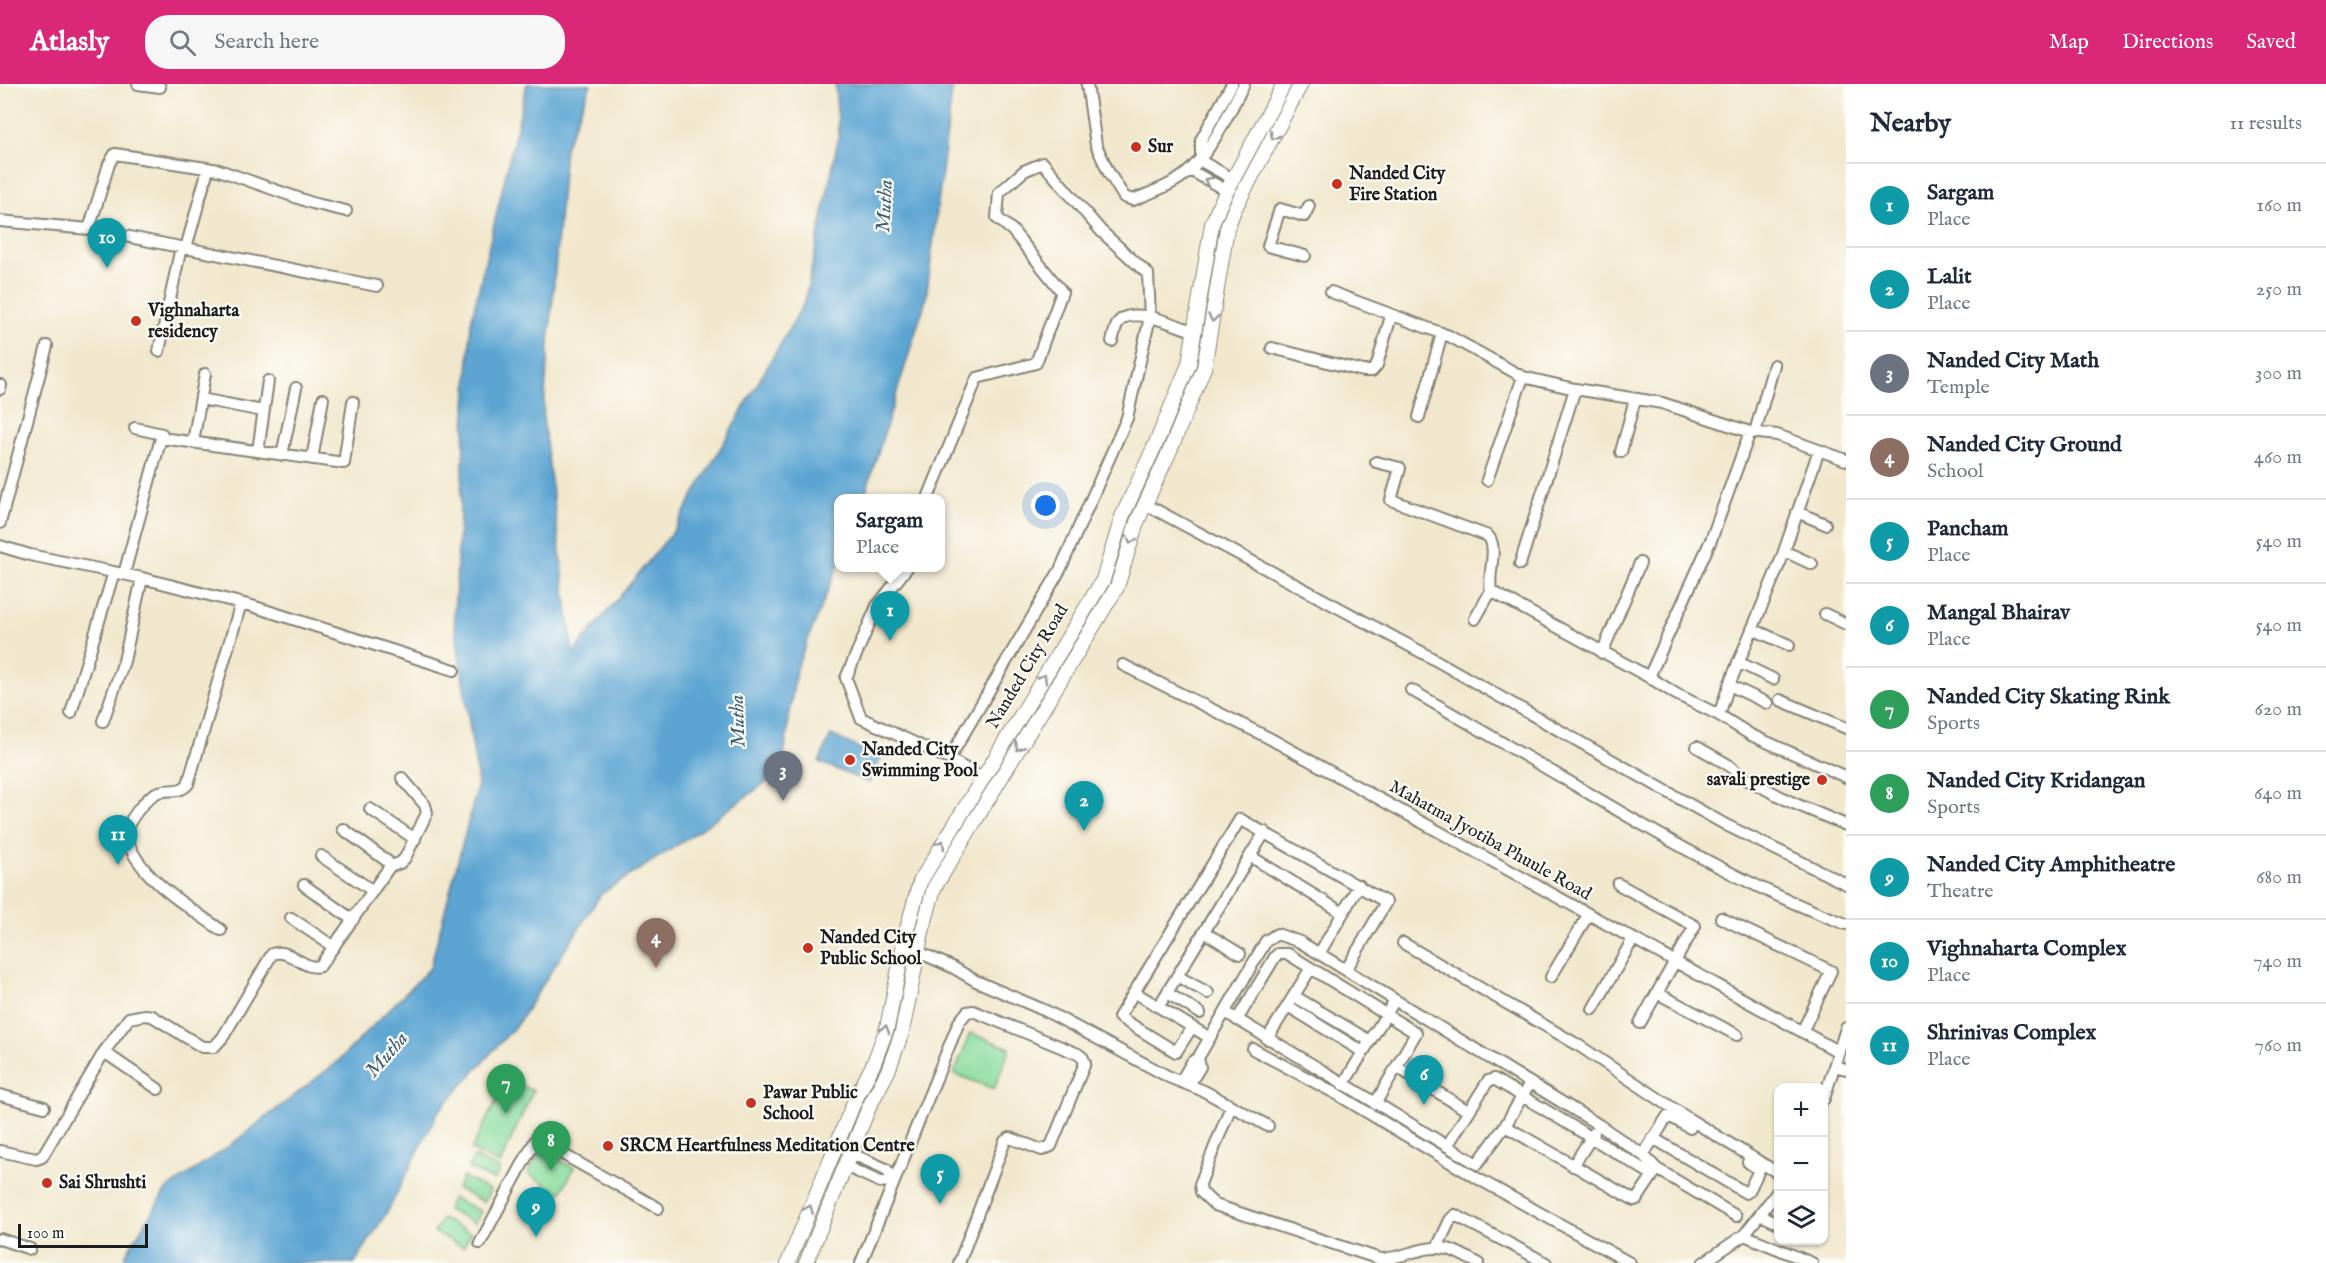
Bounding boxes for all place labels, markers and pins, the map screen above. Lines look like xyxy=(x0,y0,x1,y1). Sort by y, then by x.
place label: Sur xyxy=(1148,136,1174,159)
marker: Sur xyxy=(1129,140,1143,154)
place label: Nanded City Fire Station xyxy=(1348,163,1447,207)
marker: Nanded City Fire Station xyxy=(1330,177,1344,191)
pin: 10 xyxy=(88,218,126,268)
place label: Vighnaharta residency xyxy=(147,300,240,344)
marker: Vighnaharta residency xyxy=(129,314,143,328)
pin: 1 xyxy=(870,592,910,641)
place label: Nanded City Swimming Pool xyxy=(861,739,979,783)
pin: 3 xyxy=(764,752,802,801)
marker: Nanded City Swimming Pool xyxy=(843,753,857,767)
place label: savali prestige xyxy=(1707,769,1811,792)
marker: savali prestige xyxy=(1815,773,1829,787)
pin: 2 xyxy=(1064,782,1104,831)
pin: 11 xyxy=(98,816,138,865)
pin: 4 xyxy=(636,918,676,968)
place label: Nanded City Public School xyxy=(819,927,922,971)
marker: Nanded City Public School xyxy=(801,941,815,955)
pin: 6 xyxy=(1404,1056,1444,1105)
pin: 7 xyxy=(486,1064,526,1114)
place label: Pawar Public School xyxy=(763,1082,858,1126)
marker: Pawar Public School xyxy=(744,1096,758,1110)
pin: 8 xyxy=(532,1122,570,1171)
place label: SRCM Heartfulness Meditation Centre xyxy=(620,1135,915,1158)
marker: SRCM Heartfulness Meditation Centre xyxy=(601,1139,615,1153)
pin: 5 xyxy=(920,1154,960,1204)
place label: Sai Shrushti xyxy=(59,1172,147,1195)
marker: Sai Shrushti xyxy=(40,1176,54,1190)
pin: 9 xyxy=(516,1188,556,1237)

